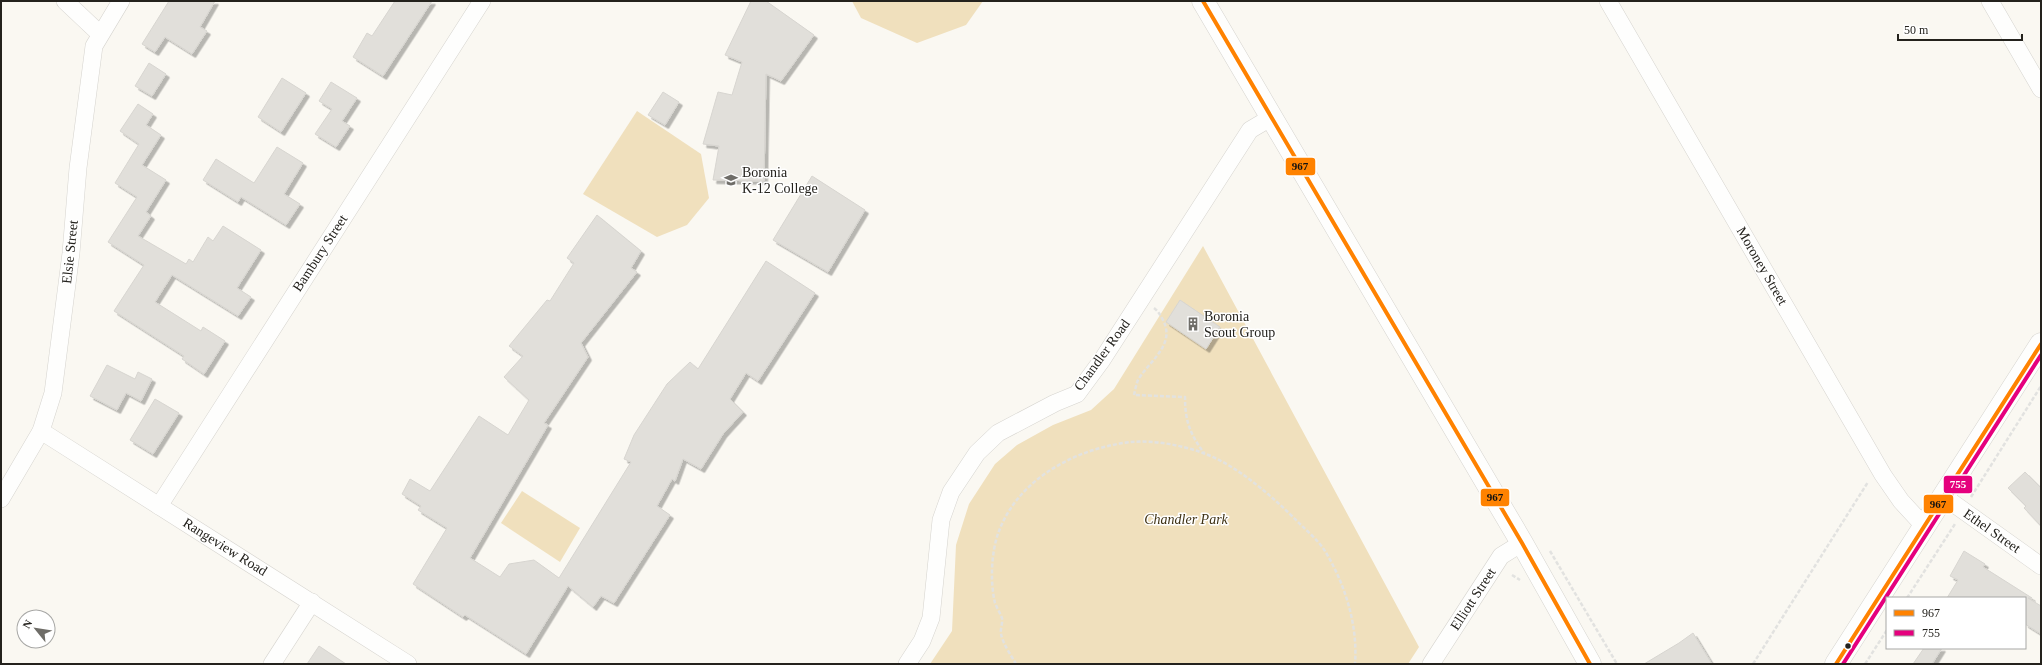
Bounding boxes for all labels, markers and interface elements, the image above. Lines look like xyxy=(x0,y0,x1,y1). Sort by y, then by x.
scale bar xyxy=(1898,16,2022,42)
text: 50 m xyxy=(1904,23,1929,37)
line badge: 967 xyxy=(1285,157,1316,176)
text: 967 xyxy=(1292,160,1309,172)
place label: Boronia K-12 College xyxy=(742,165,818,196)
school or university icon: Boronia K-12 College xyxy=(723,172,739,188)
street label: Bambury Street xyxy=(290,212,350,294)
street label: Elsie Street xyxy=(59,219,81,285)
street label: Moroney Street xyxy=(1734,224,1790,308)
place label: Boronia Scout Group xyxy=(1204,309,1275,340)
street label: Chandler Road xyxy=(1071,316,1133,394)
building icon: Boronia Scout Group xyxy=(1185,316,1201,332)
line badge: 755 xyxy=(1943,475,1973,494)
text: 755 xyxy=(1950,478,1967,490)
line badge: 967 xyxy=(1480,488,1510,507)
text: 967 xyxy=(1487,491,1504,503)
line badge: 967 xyxy=(1923,494,1954,514)
text: 967 xyxy=(1930,498,1947,510)
street label: Ethel Street xyxy=(1961,506,2023,556)
park label: Chandler Park xyxy=(1144,512,1229,527)
street label: Rangeview Road xyxy=(180,515,270,579)
street label: Elliott Street xyxy=(1447,565,1499,633)
legend xyxy=(1886,597,2026,649)
text: 967 xyxy=(1922,606,1940,620)
north arrow xyxy=(16,609,56,649)
text: N xyxy=(20,618,35,630)
text: 755 xyxy=(1922,626,1940,640)
unlabelled marker xyxy=(1843,641,1853,651)

